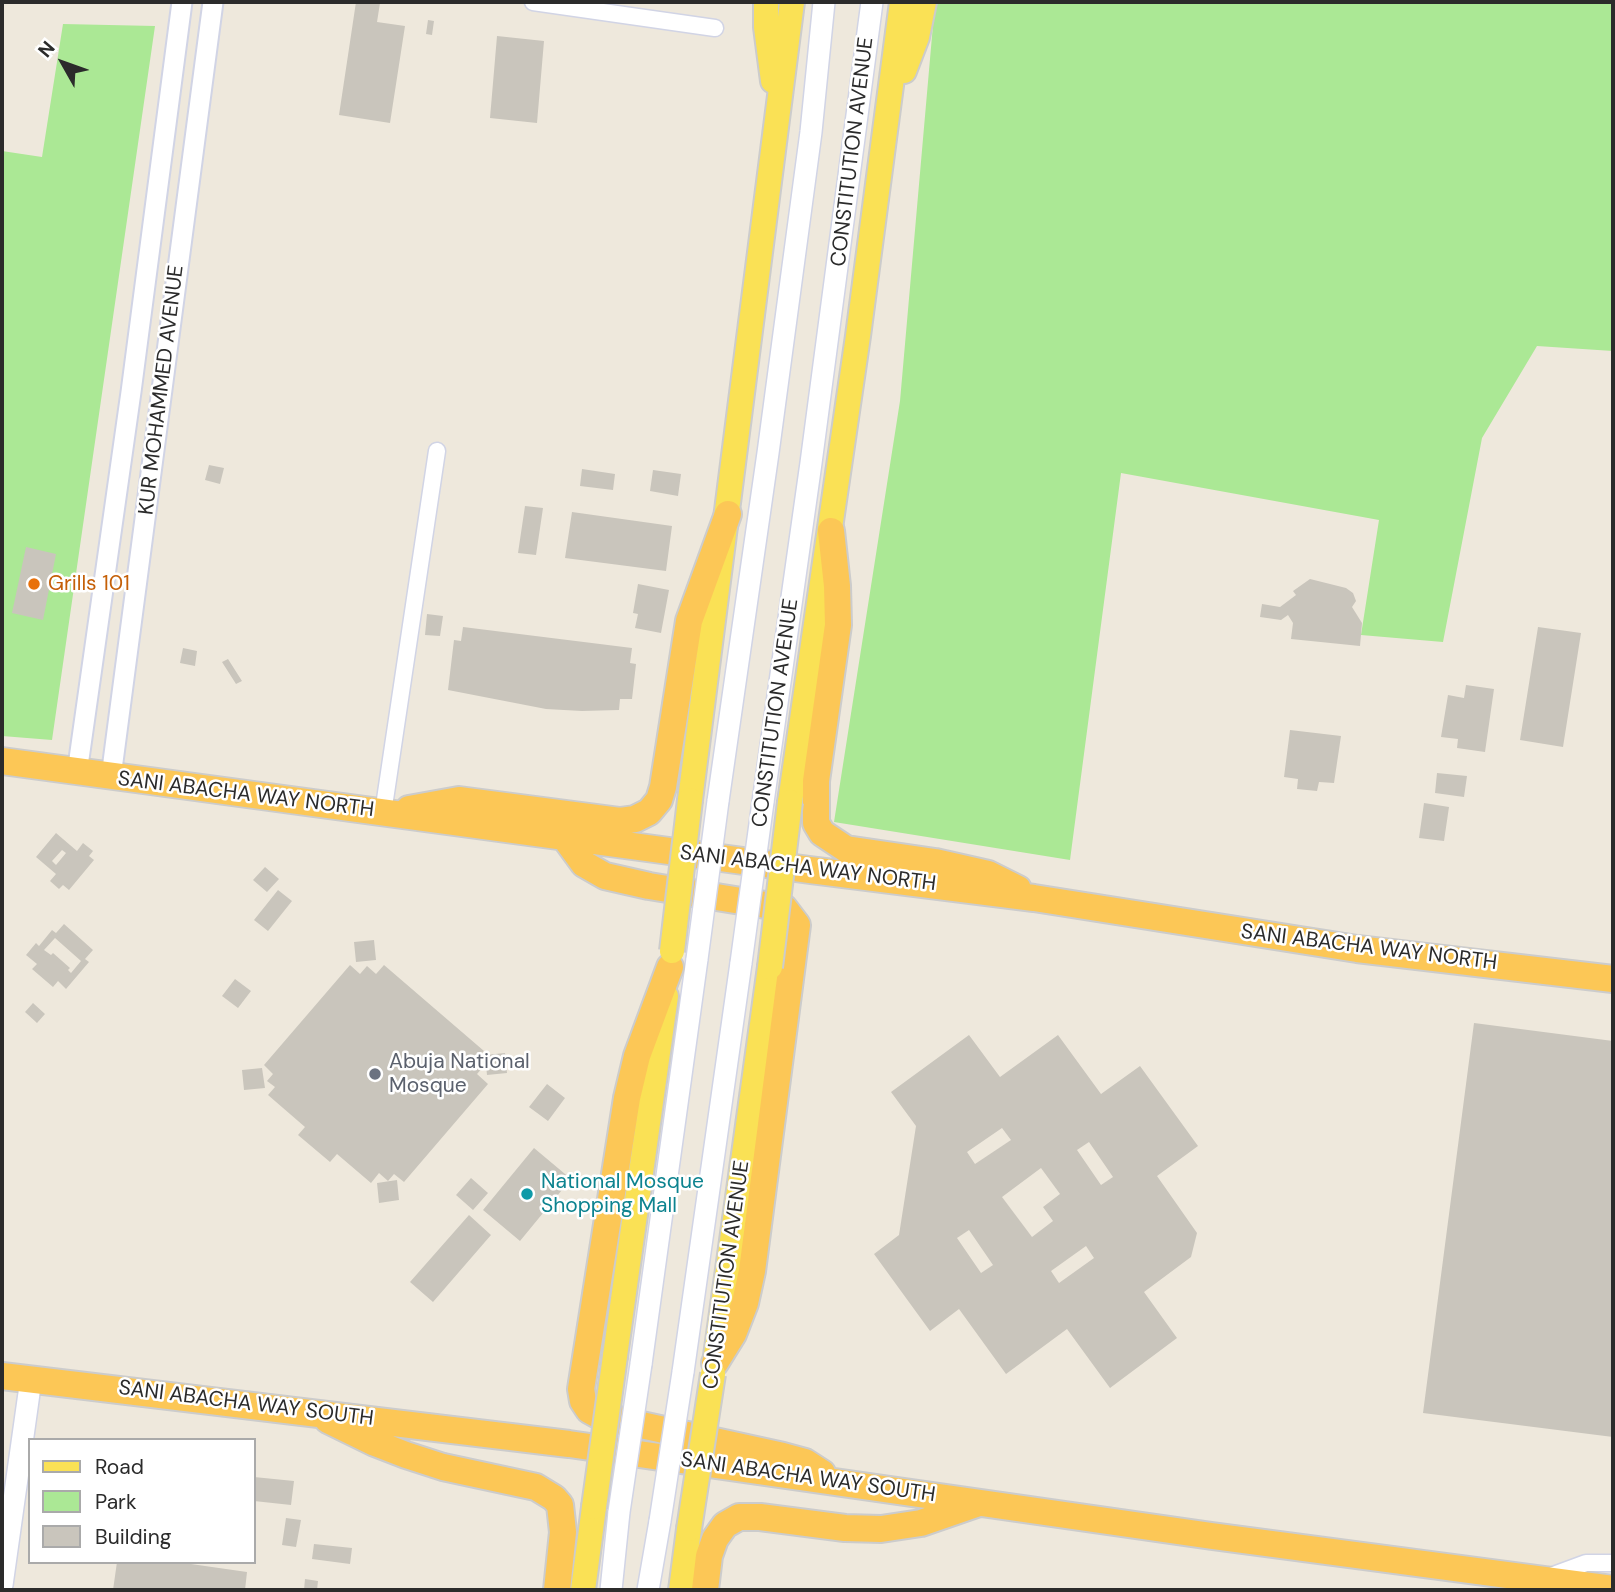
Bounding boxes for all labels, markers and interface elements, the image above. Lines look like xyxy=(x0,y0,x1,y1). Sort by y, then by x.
north arrow xyxy=(28,28,98,98)
text: N xyxy=(32,36,61,63)
street label: CONSTITUTION AVENUE xyxy=(826,36,880,268)
street label: KUR MOHAMMED AVENUE xyxy=(134,264,190,516)
place label: Grills 101 xyxy=(48,571,130,597)
marker: Grills 101 xyxy=(26,576,42,592)
street label: CONSTITUTION AVENUE xyxy=(747,597,805,829)
street label: SANI ABACHA WAY NORTH xyxy=(117,767,375,823)
street label: SANI ABACHA WAY NORTH xyxy=(679,841,937,897)
street label: SANI ABACHA WAY NORTH xyxy=(1240,920,1498,976)
place label: Abuja National Mosque xyxy=(389,1049,530,1099)
marker: Abuja National Mosque xyxy=(367,1066,383,1082)
street label: CONSTITUTION AVENUE xyxy=(698,1159,756,1391)
place label: National Mosque Shopping Mall xyxy=(541,1169,704,1219)
marker: National Mosque Shopping Mall xyxy=(519,1186,535,1202)
street label: SANI ABACHA WAY SOUTH xyxy=(117,1376,375,1432)
legend xyxy=(28,1438,256,1564)
street label: SANI ABACHA WAY SOUTH xyxy=(679,1448,937,1508)
text: Road xyxy=(95,1453,144,1481)
text: Park xyxy=(95,1488,136,1516)
text: Building xyxy=(95,1523,171,1551)

